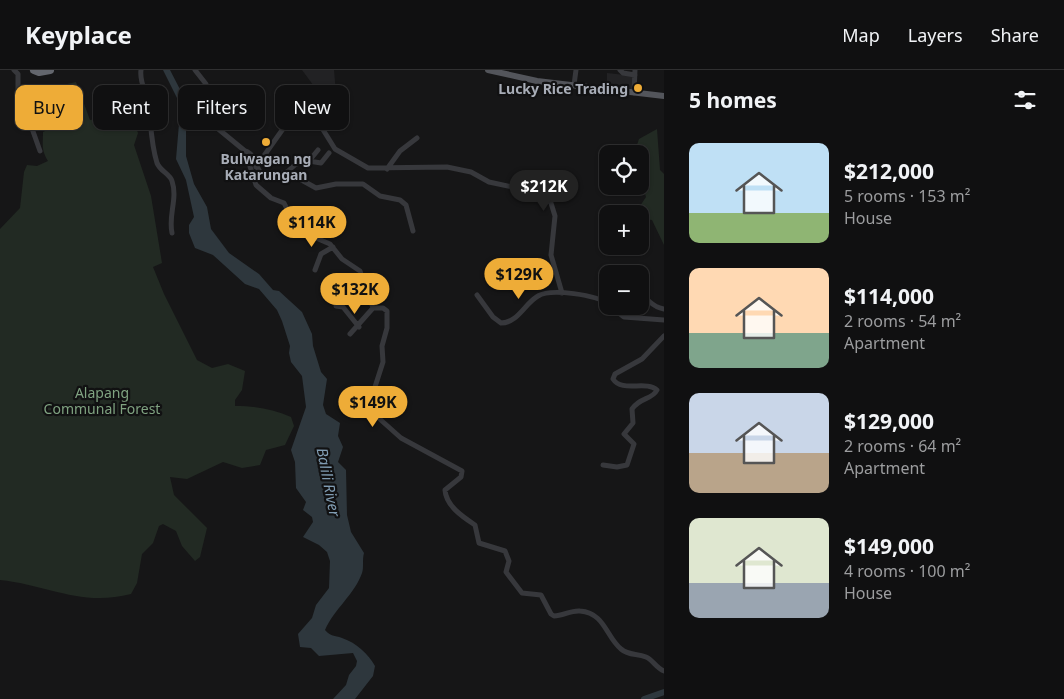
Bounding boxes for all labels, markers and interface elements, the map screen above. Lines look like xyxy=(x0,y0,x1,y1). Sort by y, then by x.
text: Keyplace xyxy=(25,18,132,51)
text: Map xyxy=(842,23,880,47)
text: Layers xyxy=(908,23,963,47)
text: Share xyxy=(991,23,1039,47)
place label: Lucky Rice Trading xyxy=(498,79,628,98)
marker: Lucky Rice Trading xyxy=(632,82,644,94)
chip: Buy xyxy=(15,85,83,130)
chip: Rent xyxy=(93,85,168,130)
chip: Filters xyxy=(178,85,265,130)
chip: New xyxy=(275,85,349,130)
text: 5 homes xyxy=(689,86,777,114)
icon: filters xyxy=(1011,86,1039,114)
marker: Bulwagan ng Katarungan xyxy=(260,136,272,148)
map controls xyxy=(599,145,649,315)
button: locate xyxy=(599,145,649,195)
place label: Bulwagan ng Katarungan xyxy=(221,149,311,184)
text: $212,000 xyxy=(844,157,934,185)
icon: home xyxy=(729,163,789,223)
pin: $212K xyxy=(509,170,579,212)
text: $212K xyxy=(520,175,568,197)
text: 5 rooms · 153 m² xyxy=(844,185,970,207)
button: + xyxy=(599,205,649,255)
pin: $114K xyxy=(277,206,347,248)
text: House xyxy=(844,207,892,229)
text: $114K xyxy=(288,211,336,233)
pin: $129K xyxy=(484,258,554,300)
text: $129K xyxy=(495,263,543,285)
button: − xyxy=(599,265,649,315)
pin: $132K xyxy=(320,272,390,315)
text: $132K xyxy=(331,278,379,300)
text: $114,000 xyxy=(844,282,934,310)
icon: home xyxy=(729,288,789,348)
text: 2 rooms · 54 m² xyxy=(844,310,961,332)
text: Apartment xyxy=(844,332,925,354)
park label: Alapang Communal Forest xyxy=(44,383,160,418)
pin: $149K xyxy=(338,386,408,428)
text: $149K xyxy=(349,391,397,413)
text: $129,000 xyxy=(844,407,934,435)
icon: home xyxy=(729,413,789,473)
text: 2 rooms · 64 m² xyxy=(844,435,961,457)
water label: Balili River xyxy=(313,446,346,519)
text: Apartment xyxy=(844,457,925,479)
text: $149,000 xyxy=(844,532,934,560)
icon: home xyxy=(729,538,789,598)
text: 4 rooms · 100 m² xyxy=(844,560,970,582)
text: House xyxy=(844,582,892,604)

